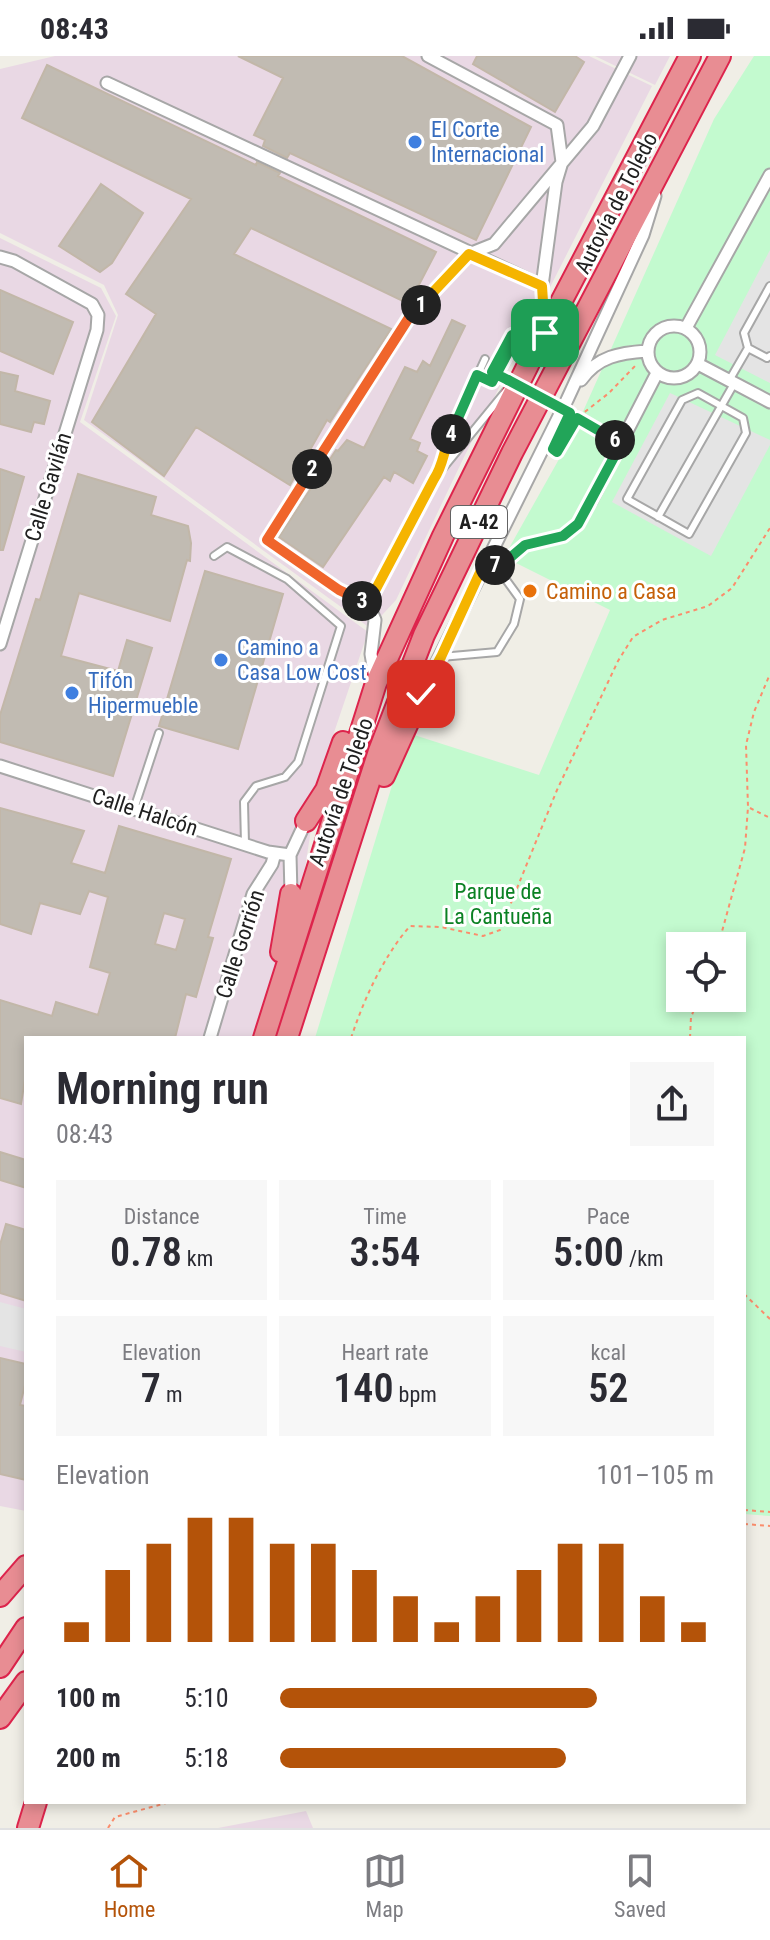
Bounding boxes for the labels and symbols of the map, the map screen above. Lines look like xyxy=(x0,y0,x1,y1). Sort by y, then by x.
place label: El Corte Internacional xyxy=(431,117,544,167)
street label: Autovía de Toledo xyxy=(570,128,662,278)
marker: El Corte Internacional xyxy=(406,133,424,151)
pin: 1 xyxy=(401,285,441,325)
pin xyxy=(511,299,579,367)
pin: 4 xyxy=(431,414,471,454)
pin: 6 xyxy=(595,420,635,460)
street label: Calle Gavilán xyxy=(20,430,76,544)
pin: 2 xyxy=(292,449,332,489)
road number: A-42 xyxy=(451,506,507,538)
pin: 7 xyxy=(475,545,515,585)
place label: Camino a Casa xyxy=(546,579,677,604)
pin: 3 xyxy=(342,581,382,621)
marker: Camino a Casa xyxy=(521,582,539,600)
place label: Camino a Casa Low Cost xyxy=(237,635,367,685)
marker: Camino a Casa Low Cost xyxy=(212,651,230,669)
pin xyxy=(387,660,455,728)
place label: Tifón Hipermueble xyxy=(88,668,198,718)
marker: Tifón Hipermueble xyxy=(63,684,81,702)
street label: Autovía de Toledo xyxy=(304,715,378,869)
street label: Calle Halcón xyxy=(89,783,201,841)
park label: Parque de La Cantueña xyxy=(444,879,552,929)
street label: Calle Gorrión xyxy=(211,887,269,1001)

